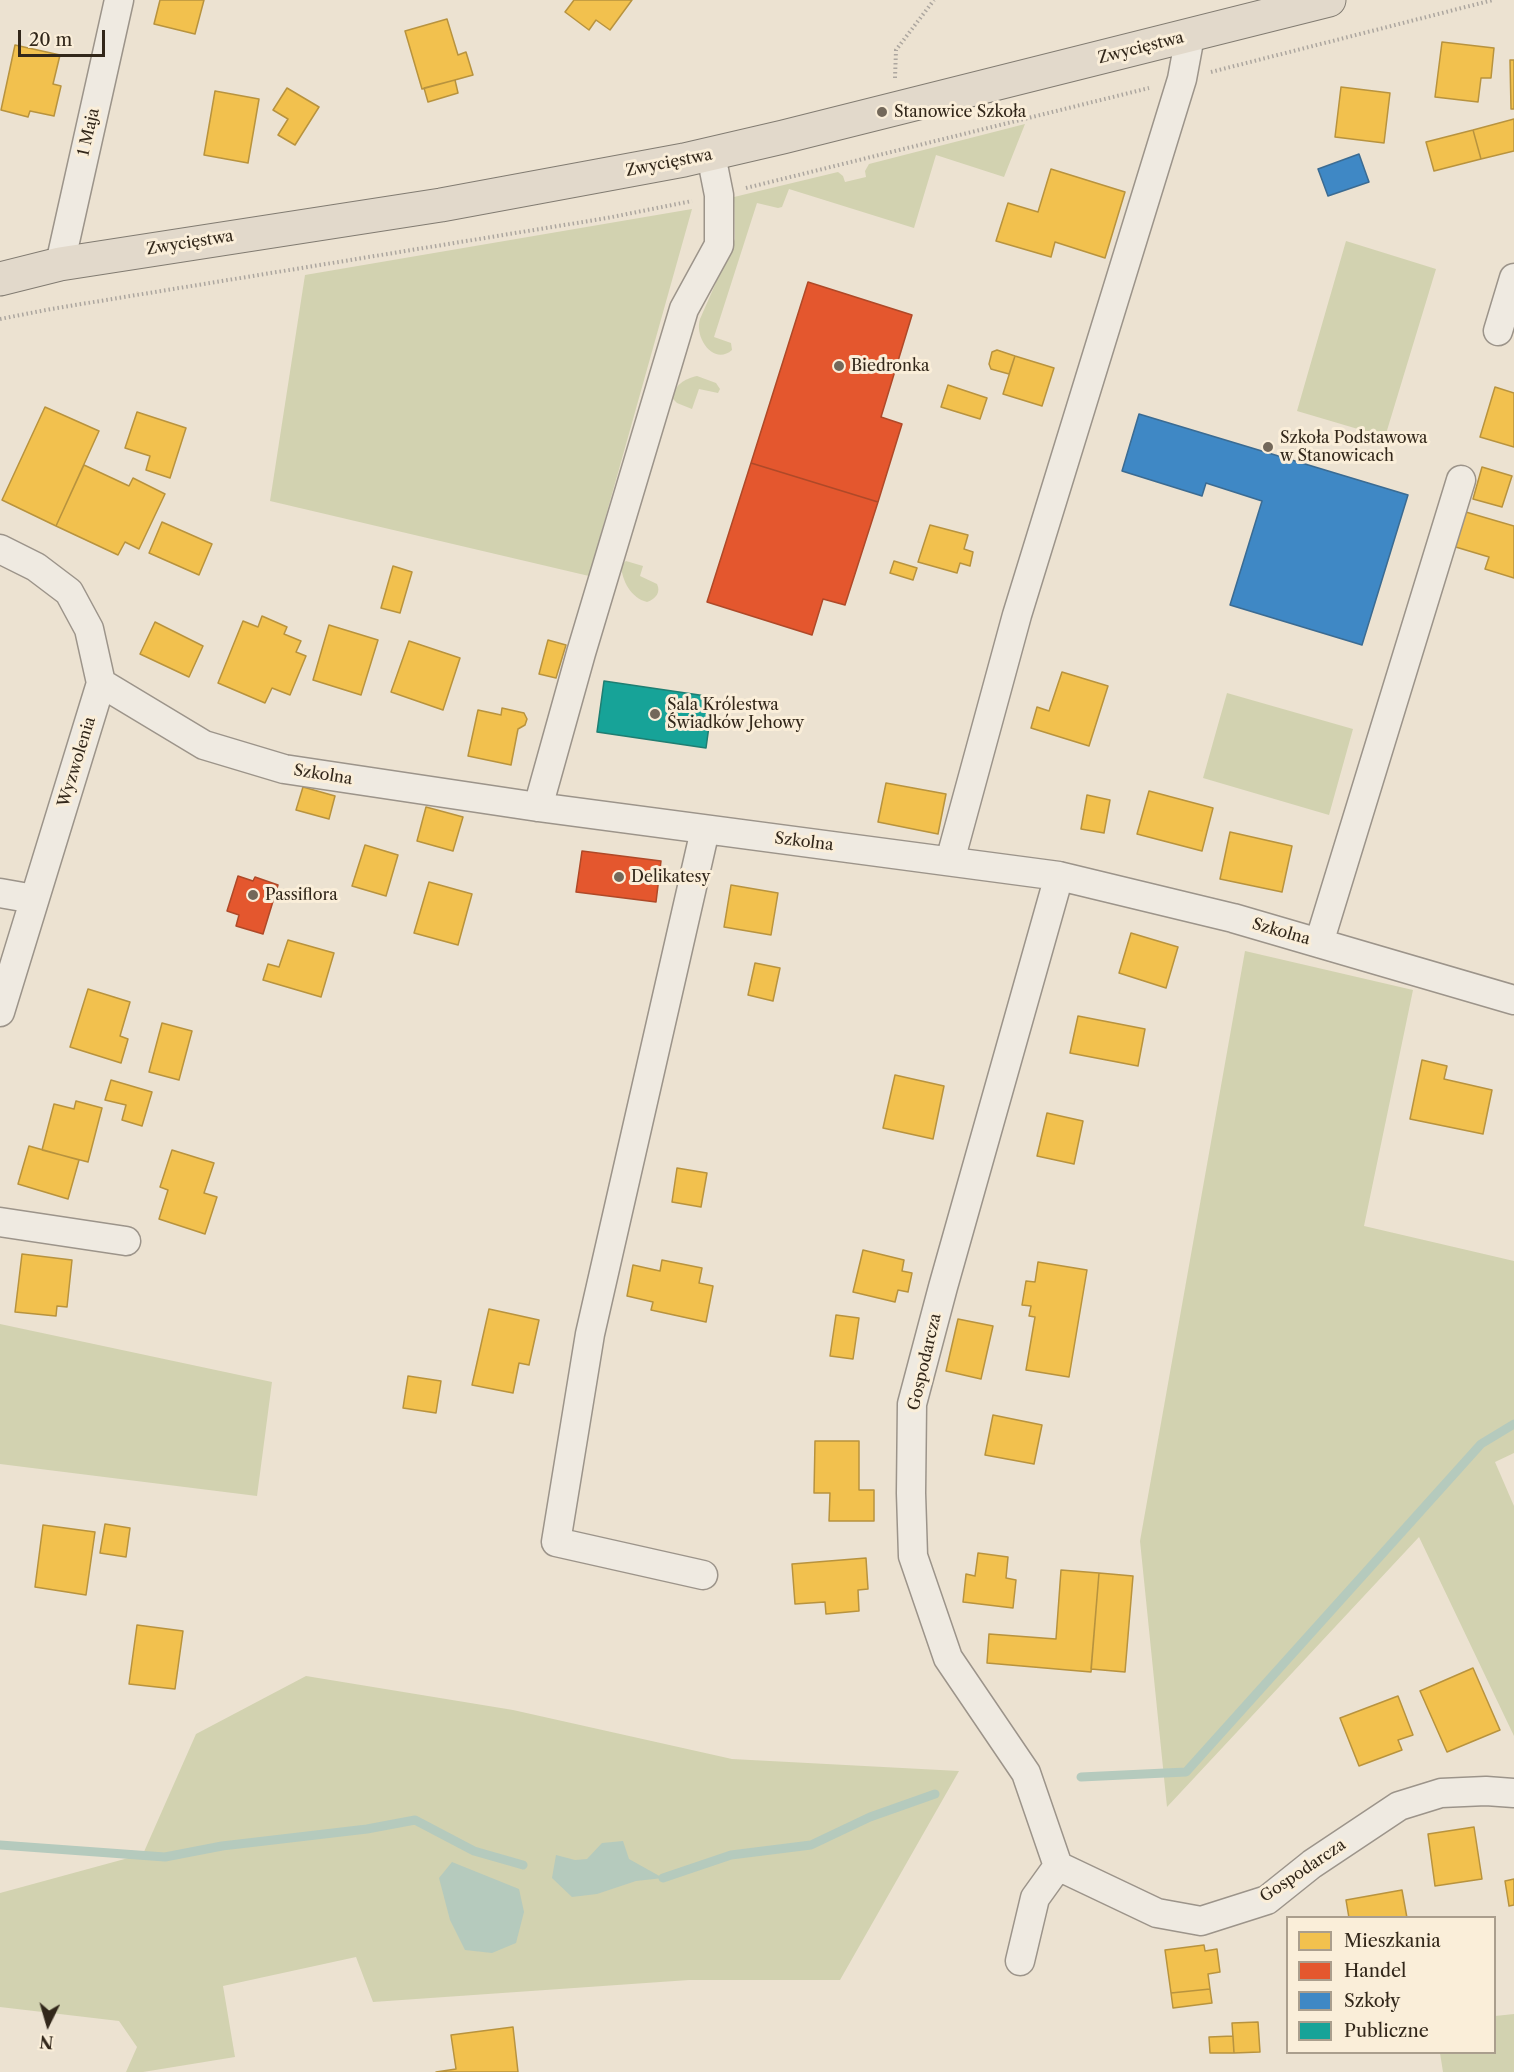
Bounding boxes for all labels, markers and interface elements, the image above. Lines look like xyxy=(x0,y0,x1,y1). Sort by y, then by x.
scale bar xyxy=(21,18,108,56)
street label: Zwycięstwa xyxy=(1096,28,1186,68)
text: 20 m xyxy=(29,29,72,51)
place label: Stanowice Szkoła xyxy=(894,102,1026,122)
marker: Stanowice Szkoła xyxy=(875,105,889,119)
street label: 1 Maja xyxy=(74,106,104,158)
street label: Zwycięstwa xyxy=(624,145,714,181)
street label: Zwycięstwa xyxy=(145,227,235,259)
place label: Biedronka xyxy=(851,356,929,376)
marker: Biedronka xyxy=(832,359,846,373)
place label: Szkoła Podstawowa w Stanowicach xyxy=(1280,428,1427,466)
marker: Szkoła Podstawowa w Stanowicach xyxy=(1261,440,1275,454)
place label: Sala Królestwa Świadków Jehowy xyxy=(667,695,804,733)
marker: Sala Królestwa Świadków Jehowy xyxy=(648,707,662,721)
street label: Wyzwolenia xyxy=(54,714,100,810)
street label: Szkolna xyxy=(292,761,354,789)
street label: Szkolna xyxy=(773,829,835,855)
place label: Delikatesy xyxy=(631,867,710,887)
marker: Delikatesy xyxy=(612,870,626,884)
place label: Passiflora xyxy=(265,885,338,905)
marker: Passiflora xyxy=(246,888,260,902)
street label: Szkolna xyxy=(1250,915,1312,949)
street label: Gospodarcza xyxy=(904,1312,946,1412)
street label: Gospodarcza xyxy=(1257,1835,1349,1907)
legend xyxy=(1286,1916,1496,2054)
text: Mieszkania xyxy=(1344,1930,1441,1952)
text: Handel xyxy=(1344,1960,1406,1982)
text: Szkoły xyxy=(1344,1990,1400,2012)
north arrow xyxy=(18,1994,78,2054)
text: Publiczne xyxy=(1344,2020,1429,2042)
text: N xyxy=(39,2031,54,2052)

